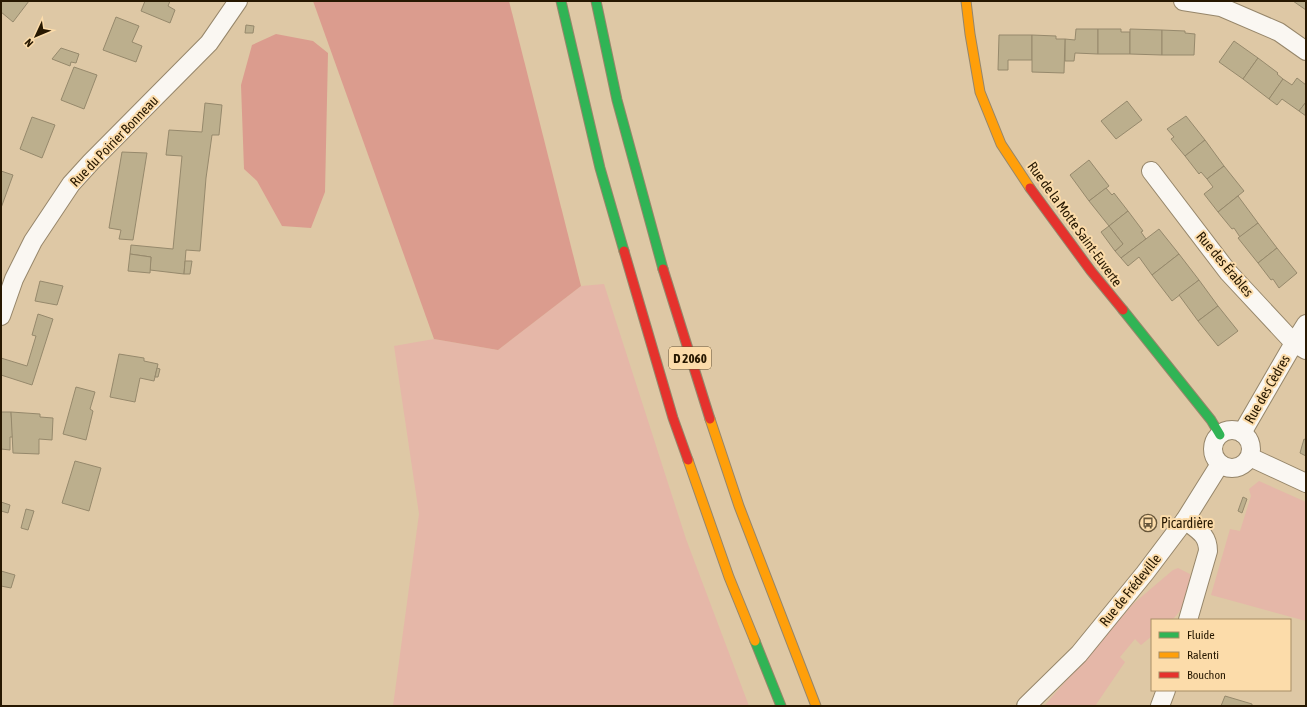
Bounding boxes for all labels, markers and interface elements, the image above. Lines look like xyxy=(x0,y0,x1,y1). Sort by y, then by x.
north arrow xyxy=(16,16,56,56)
text: N xyxy=(22,36,35,49)
street label: Rue du Poirier Bonneau xyxy=(67,92,161,190)
street label: Rue de la Motte Saint-Euverte xyxy=(1024,159,1126,289)
street label: Rue des Érables xyxy=(1193,228,1257,300)
road number: D 2060 xyxy=(669,347,711,369)
street label: Rue des Cèdres xyxy=(1241,352,1293,426)
bus stop icon: Picardière xyxy=(1138,513,1158,533)
place label: Picardière xyxy=(1161,515,1213,531)
street label: Rue de Frédeville xyxy=(1096,551,1164,629)
legend xyxy=(1151,619,1291,691)
text: Fluide xyxy=(1187,628,1215,642)
text: Ralenti xyxy=(1187,648,1219,662)
text: Bouchon xyxy=(1187,668,1226,682)

